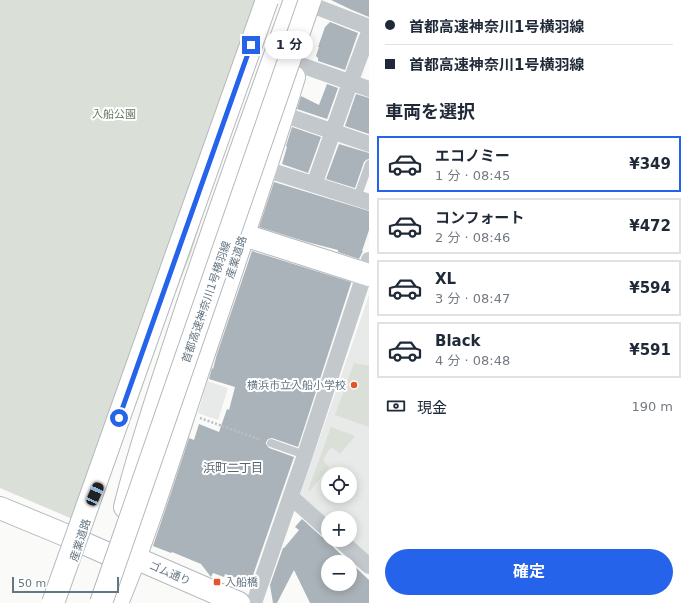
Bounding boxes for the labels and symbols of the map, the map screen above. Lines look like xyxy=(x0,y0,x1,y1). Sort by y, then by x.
callout: 1 分 xyxy=(265,31,313,59)
route end xyxy=(242,36,260,54)
park label: 入船公園 xyxy=(92,108,136,121)
street label: 産業道路 xyxy=(223,234,249,280)
street label: 首都高速神奈川1号横羽線 xyxy=(179,240,233,365)
place label: 横浜市立入船小学校 xyxy=(247,379,346,392)
marker: 横浜市立入船小学校 xyxy=(349,380,359,390)
route start xyxy=(110,409,128,427)
district label: 浜町二丁目 xyxy=(203,461,263,475)
car xyxy=(85,481,105,507)
street label: 産業道路 xyxy=(67,517,93,563)
street label: ゴム通り xyxy=(147,559,193,588)
scale bar xyxy=(12,575,119,594)
place label: 入船橋 xyxy=(225,576,258,589)
marker: 入船橋 xyxy=(212,577,222,587)

